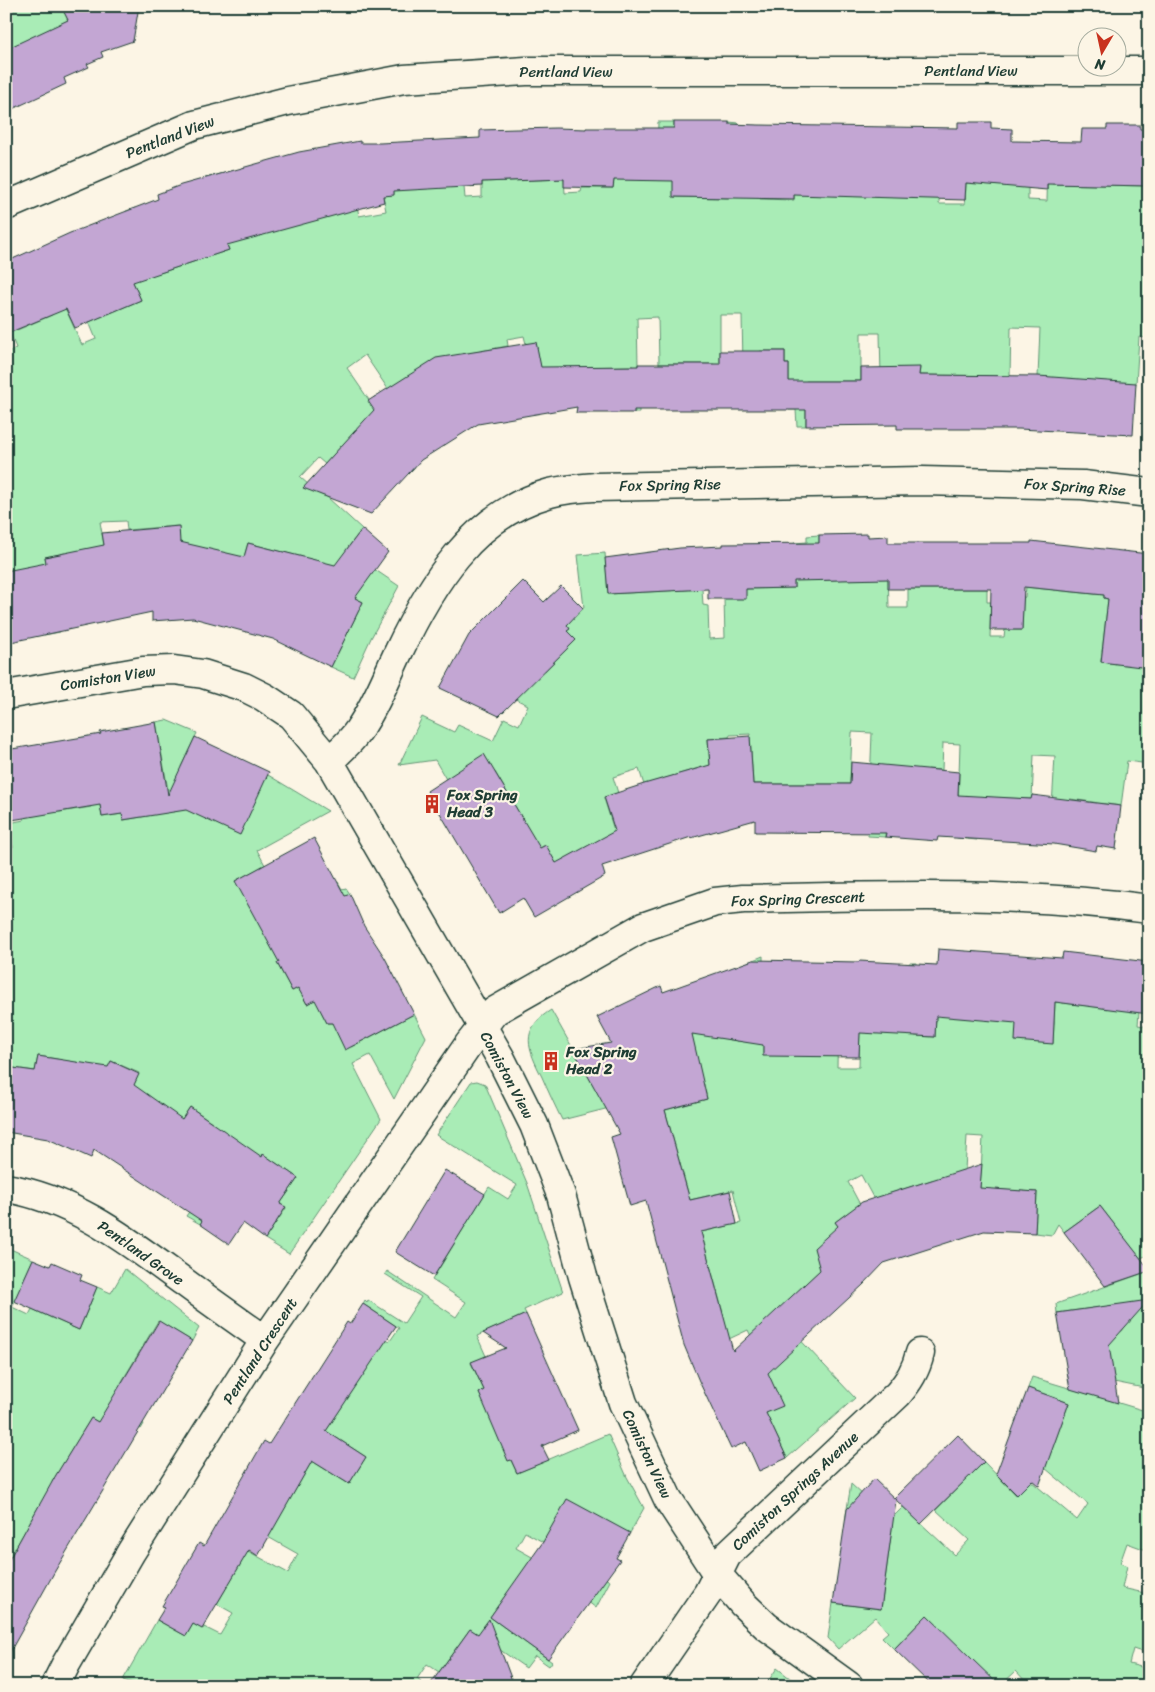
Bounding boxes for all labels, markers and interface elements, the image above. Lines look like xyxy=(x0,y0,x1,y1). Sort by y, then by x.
north arrow xyxy=(1078,28,1128,78)
text: N xyxy=(1093,51,1108,78)
street label: Pentland View xyxy=(924,58,1018,84)
street label: Pentland View xyxy=(519,59,613,85)
street label: Pentland View xyxy=(122,108,219,166)
street label: Fox Spring Rise xyxy=(1023,470,1127,504)
street label: Fox Spring Rise xyxy=(619,471,721,499)
street label: Comiston View xyxy=(58,658,158,698)
place label: Fox Spring Head 3 xyxy=(446,782,518,825)
building icon: Fox Spring Head 3 xyxy=(421,793,443,815)
street label: Fox Spring Crescent xyxy=(731,884,866,914)
street label: Comiston View xyxy=(473,1026,541,1124)
place label: Fox Spring Head 2 xyxy=(565,1039,637,1082)
building icon: Fox Spring Head 2 xyxy=(540,1050,562,1072)
street label: Pentland Grove xyxy=(92,1213,190,1293)
street label: Pentland Crescent xyxy=(216,1292,305,1410)
street label: Comiston View xyxy=(615,1405,679,1504)
street label: Comiston Springs Avenue xyxy=(725,1425,865,1557)

